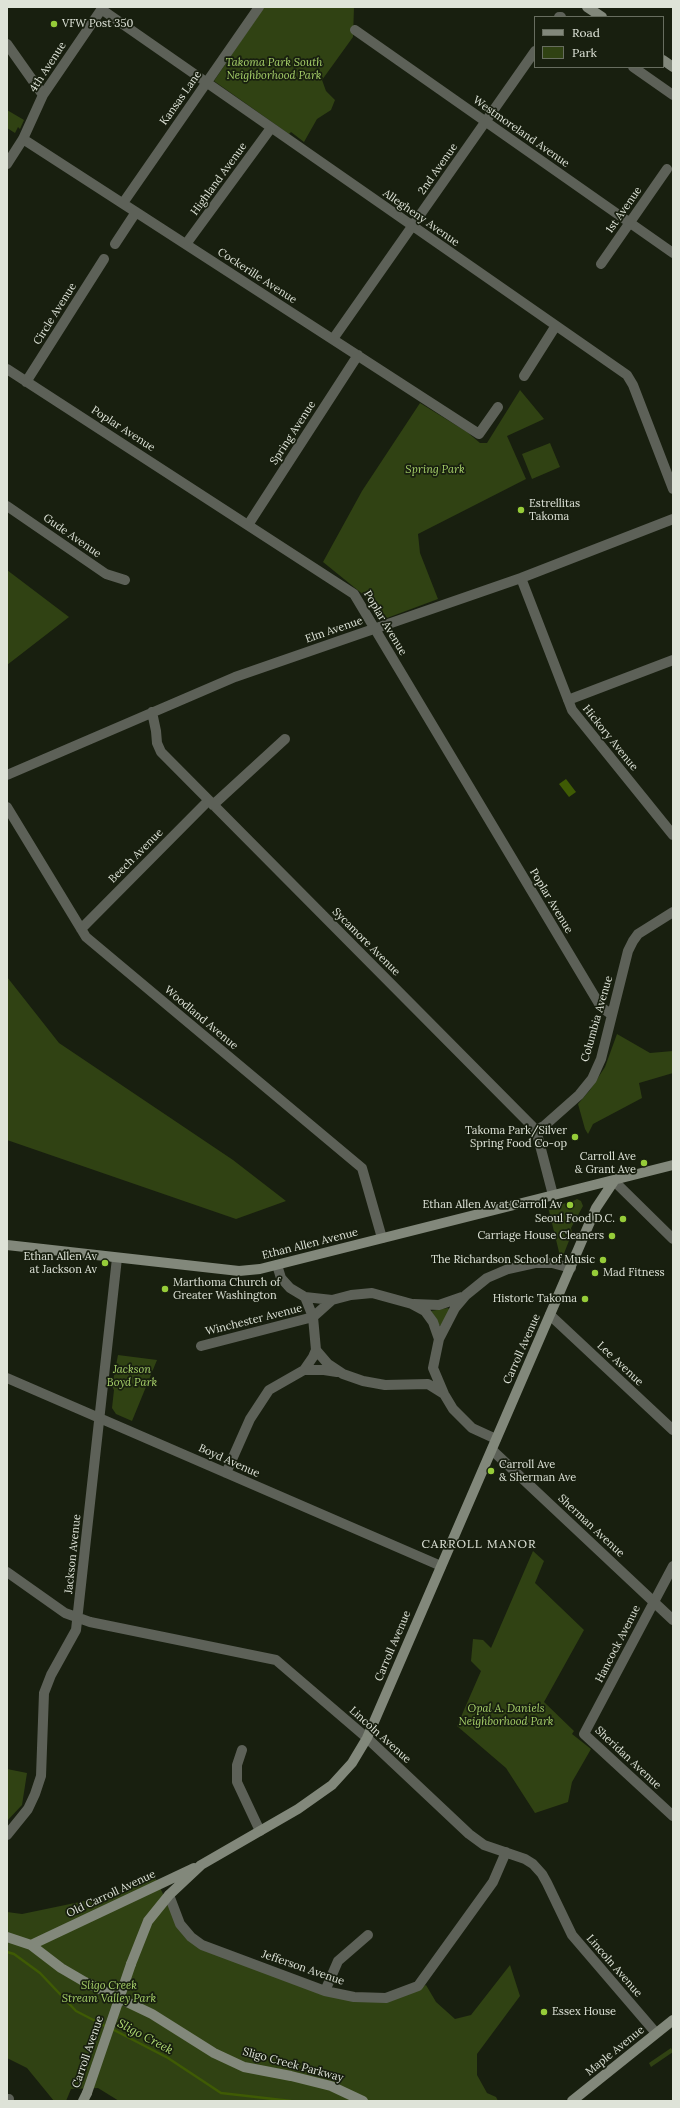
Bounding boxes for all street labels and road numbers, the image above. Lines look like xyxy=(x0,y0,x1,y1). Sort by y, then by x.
street label: 4th Avenue xyxy=(27,39,69,95)
street label: Kansas Lane xyxy=(157,68,205,128)
street label: Westmoreland Avenue xyxy=(470,94,572,170)
street label: Highland Avenue xyxy=(188,140,250,218)
street label: 2nd Avenue xyxy=(416,141,460,197)
street label: 1st Avenue xyxy=(603,184,645,236)
street label: Allegheny Avenue xyxy=(380,187,462,249)
street label: Cockerille Avenue xyxy=(215,245,299,307)
street label: Circle Avenue xyxy=(31,281,79,347)
street label: Spring Avenue xyxy=(267,399,319,467)
street label: Poplar Avenue xyxy=(89,404,157,454)
street label: Gude Avenue xyxy=(40,511,104,561)
street label: Poplar Avenue xyxy=(360,588,410,658)
street label: Elm Avenue xyxy=(304,614,364,646)
street label: Hickory Avenue xyxy=(579,702,641,774)
street label: Beech Avenue xyxy=(106,826,166,886)
street label: Poplar Avenue xyxy=(526,866,576,936)
street label: Sycamore Avenue xyxy=(329,905,403,979)
street label: Columbia Avenue xyxy=(578,974,616,1064)
street label: Woodland Avenue xyxy=(161,983,241,1053)
street label: Ethan Allen Avenue xyxy=(261,1226,359,1262)
street label: Winchester Avenue xyxy=(204,1302,304,1338)
street label: Carroll Avenue xyxy=(501,1312,543,1386)
street label: Lee Avenue xyxy=(594,1339,646,1389)
street label: Boyd Avenue xyxy=(196,1442,262,1480)
street label: Sherman Avenue xyxy=(555,1492,627,1560)
street label: Jackson Avenue xyxy=(62,1514,84,1594)
street label: Hancock Avenue xyxy=(593,1603,643,1685)
street label: Carroll Avenue xyxy=(372,1609,414,1683)
street label: Lincoln Avenue xyxy=(347,1704,413,1766)
street label: Sheridan Avenue xyxy=(592,1724,664,1792)
street label: Old Carroll Avenue xyxy=(64,1868,158,1920)
street label: Lincoln Avenue xyxy=(583,1932,645,2000)
street label: Jefferson Avenue xyxy=(260,1948,346,1988)
street label: Carroll Avenue xyxy=(69,2014,107,2090)
street label: Maple Avenue xyxy=(583,2023,647,2079)
street label: Sligo Creek Parkway xyxy=(241,2045,345,2085)

